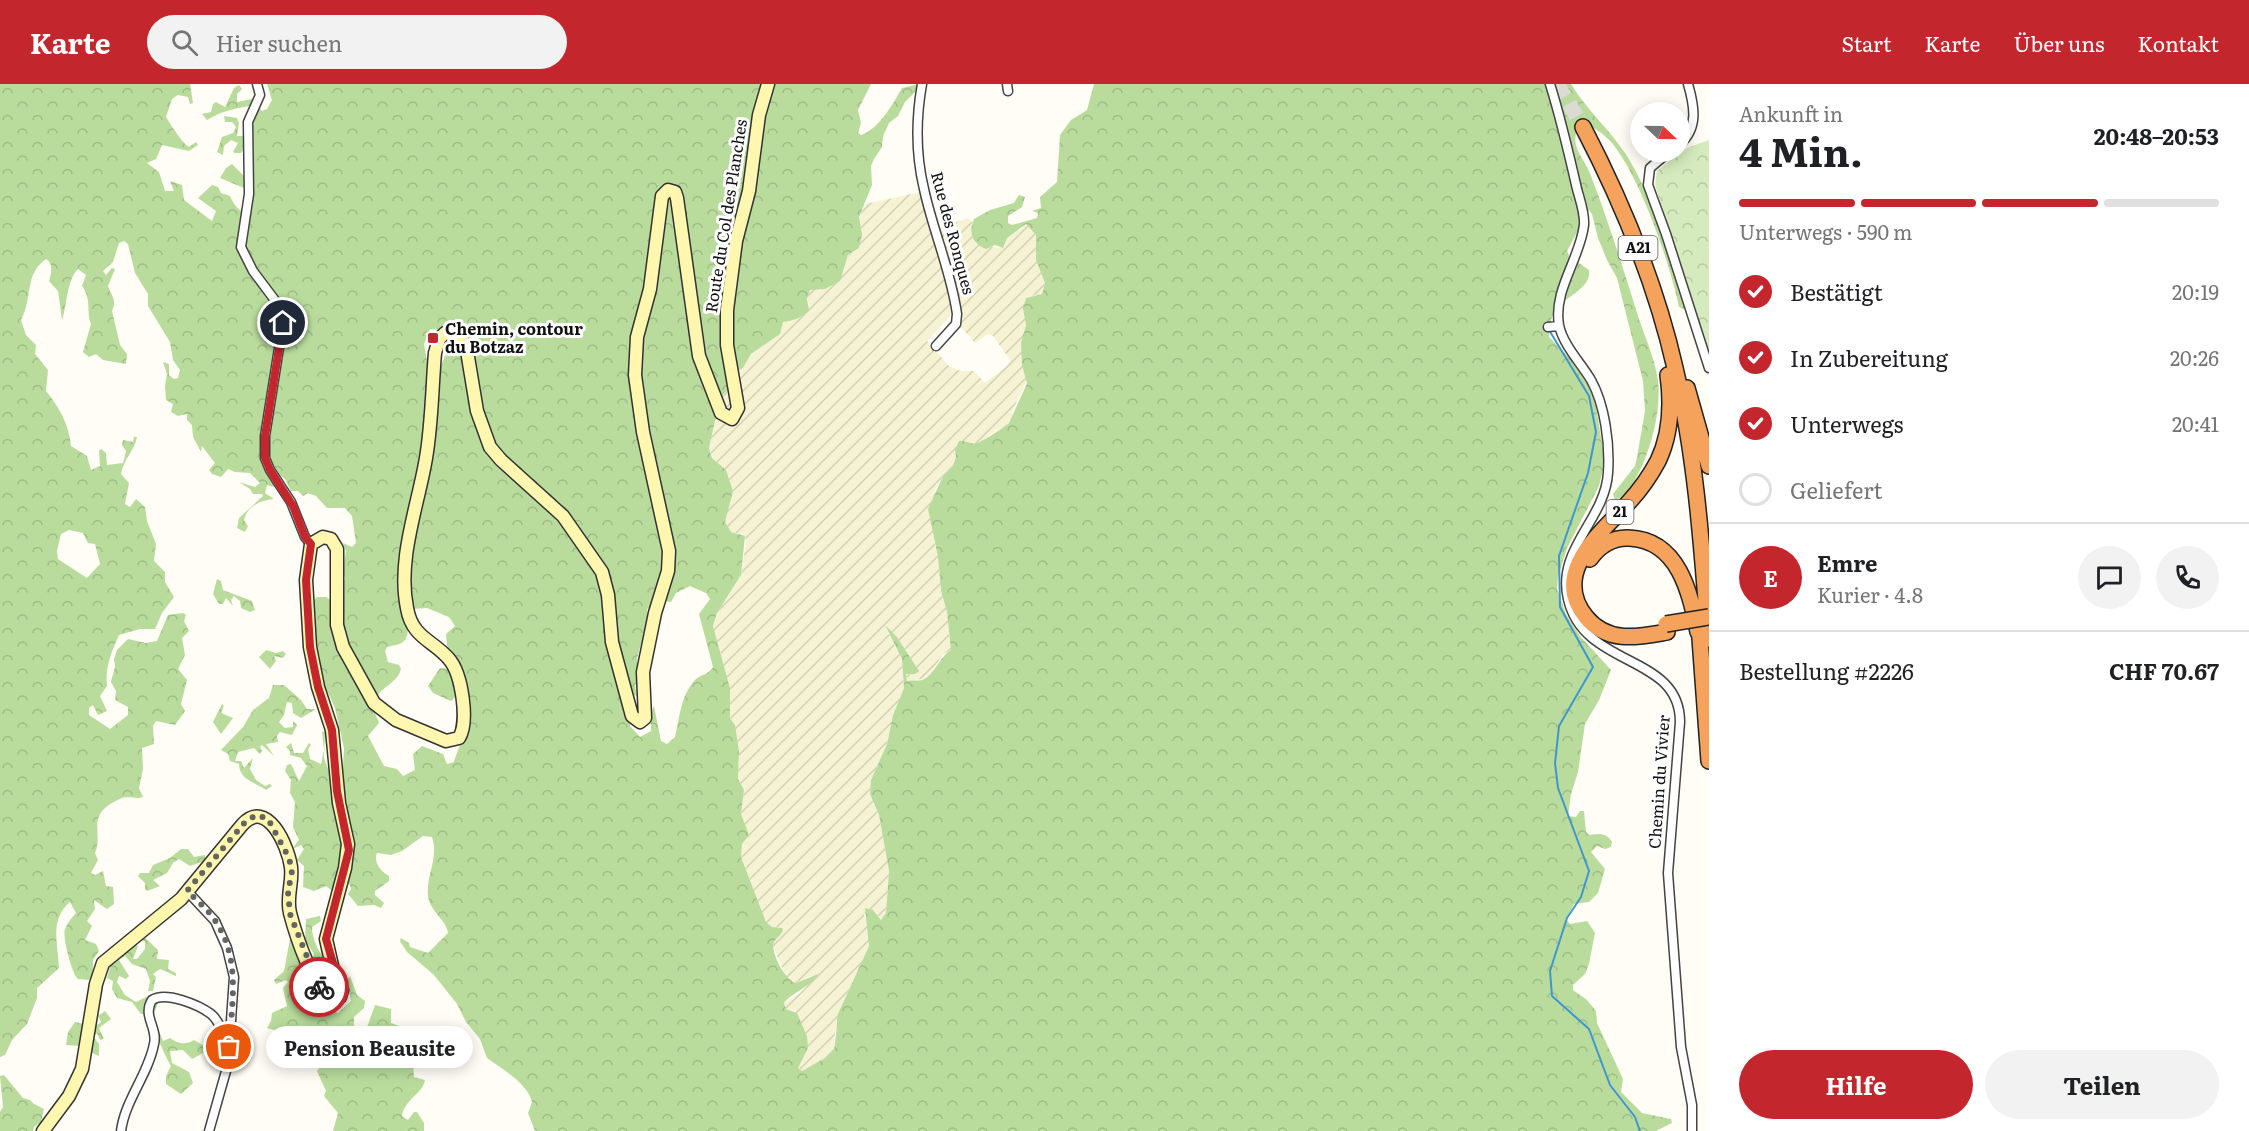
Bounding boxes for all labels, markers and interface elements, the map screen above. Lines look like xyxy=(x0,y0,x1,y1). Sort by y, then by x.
search box xyxy=(147,15,567,69)
text: Karte xyxy=(30,21,111,63)
icon: search xyxy=(168,26,201,59)
text: Hier suchen xyxy=(216,26,342,59)
text: Start xyxy=(1841,27,1892,58)
text: Karte xyxy=(1925,27,1980,58)
text: Über uns xyxy=(2013,27,2104,58)
text: Kontakt xyxy=(2137,27,2219,58)
text: Ankunft in xyxy=(1739,98,1843,128)
north arrow xyxy=(1630,102,1690,162)
map controls xyxy=(1630,102,1690,162)
street label: Route du Col des Planches xyxy=(698,117,752,314)
text: 20:48–20:53 xyxy=(2094,119,2219,152)
text: 4 Min. xyxy=(1739,121,1863,179)
street label: Rue des Ronques xyxy=(926,169,982,297)
text: Unterwegs · 590 m xyxy=(1739,216,1912,246)
road number: A21 xyxy=(1618,236,1658,260)
icon: check xyxy=(1739,275,1772,308)
text: Bestätigt xyxy=(1790,275,1883,308)
text: 20:19 xyxy=(2172,276,2219,306)
pin xyxy=(257,297,308,348)
icon: home xyxy=(266,306,299,339)
place label: Chemin, contour du Botzaz xyxy=(445,316,583,358)
marker: Chemin, contour du Botzaz xyxy=(426,331,440,345)
icon: check xyxy=(1739,341,1772,374)
text: In Zubereitung xyxy=(1790,341,1948,374)
text: 20:26 xyxy=(2170,342,2219,372)
icon: check xyxy=(1739,407,1772,440)
text: Unterwegs xyxy=(1790,407,1903,440)
text: 20:41 xyxy=(2172,408,2219,438)
text: Geliefert xyxy=(1790,473,1883,506)
road number: 21 xyxy=(1606,500,1634,524)
text: Emre xyxy=(1817,546,1877,579)
button: chat xyxy=(2078,546,2141,609)
button: phone xyxy=(2156,546,2219,609)
text: E xyxy=(1763,561,1778,594)
text: Kurier · 4.8 xyxy=(1817,579,1923,609)
text: Bestellung #2226 xyxy=(1739,654,1914,687)
text: CHF 70.67 xyxy=(2109,654,2219,687)
street label: Chemin du Vivier xyxy=(1641,714,1675,850)
courier xyxy=(289,957,349,1017)
icon: bike xyxy=(303,971,336,1004)
pin xyxy=(203,1021,254,1072)
callout: Pension Beausite xyxy=(265,1026,472,1068)
icon: bag xyxy=(212,1030,245,1063)
text: Pension Beausite xyxy=(284,1032,455,1062)
button: Hilfe xyxy=(1739,1050,1973,1119)
button: Teilen xyxy=(1985,1050,2219,1119)

